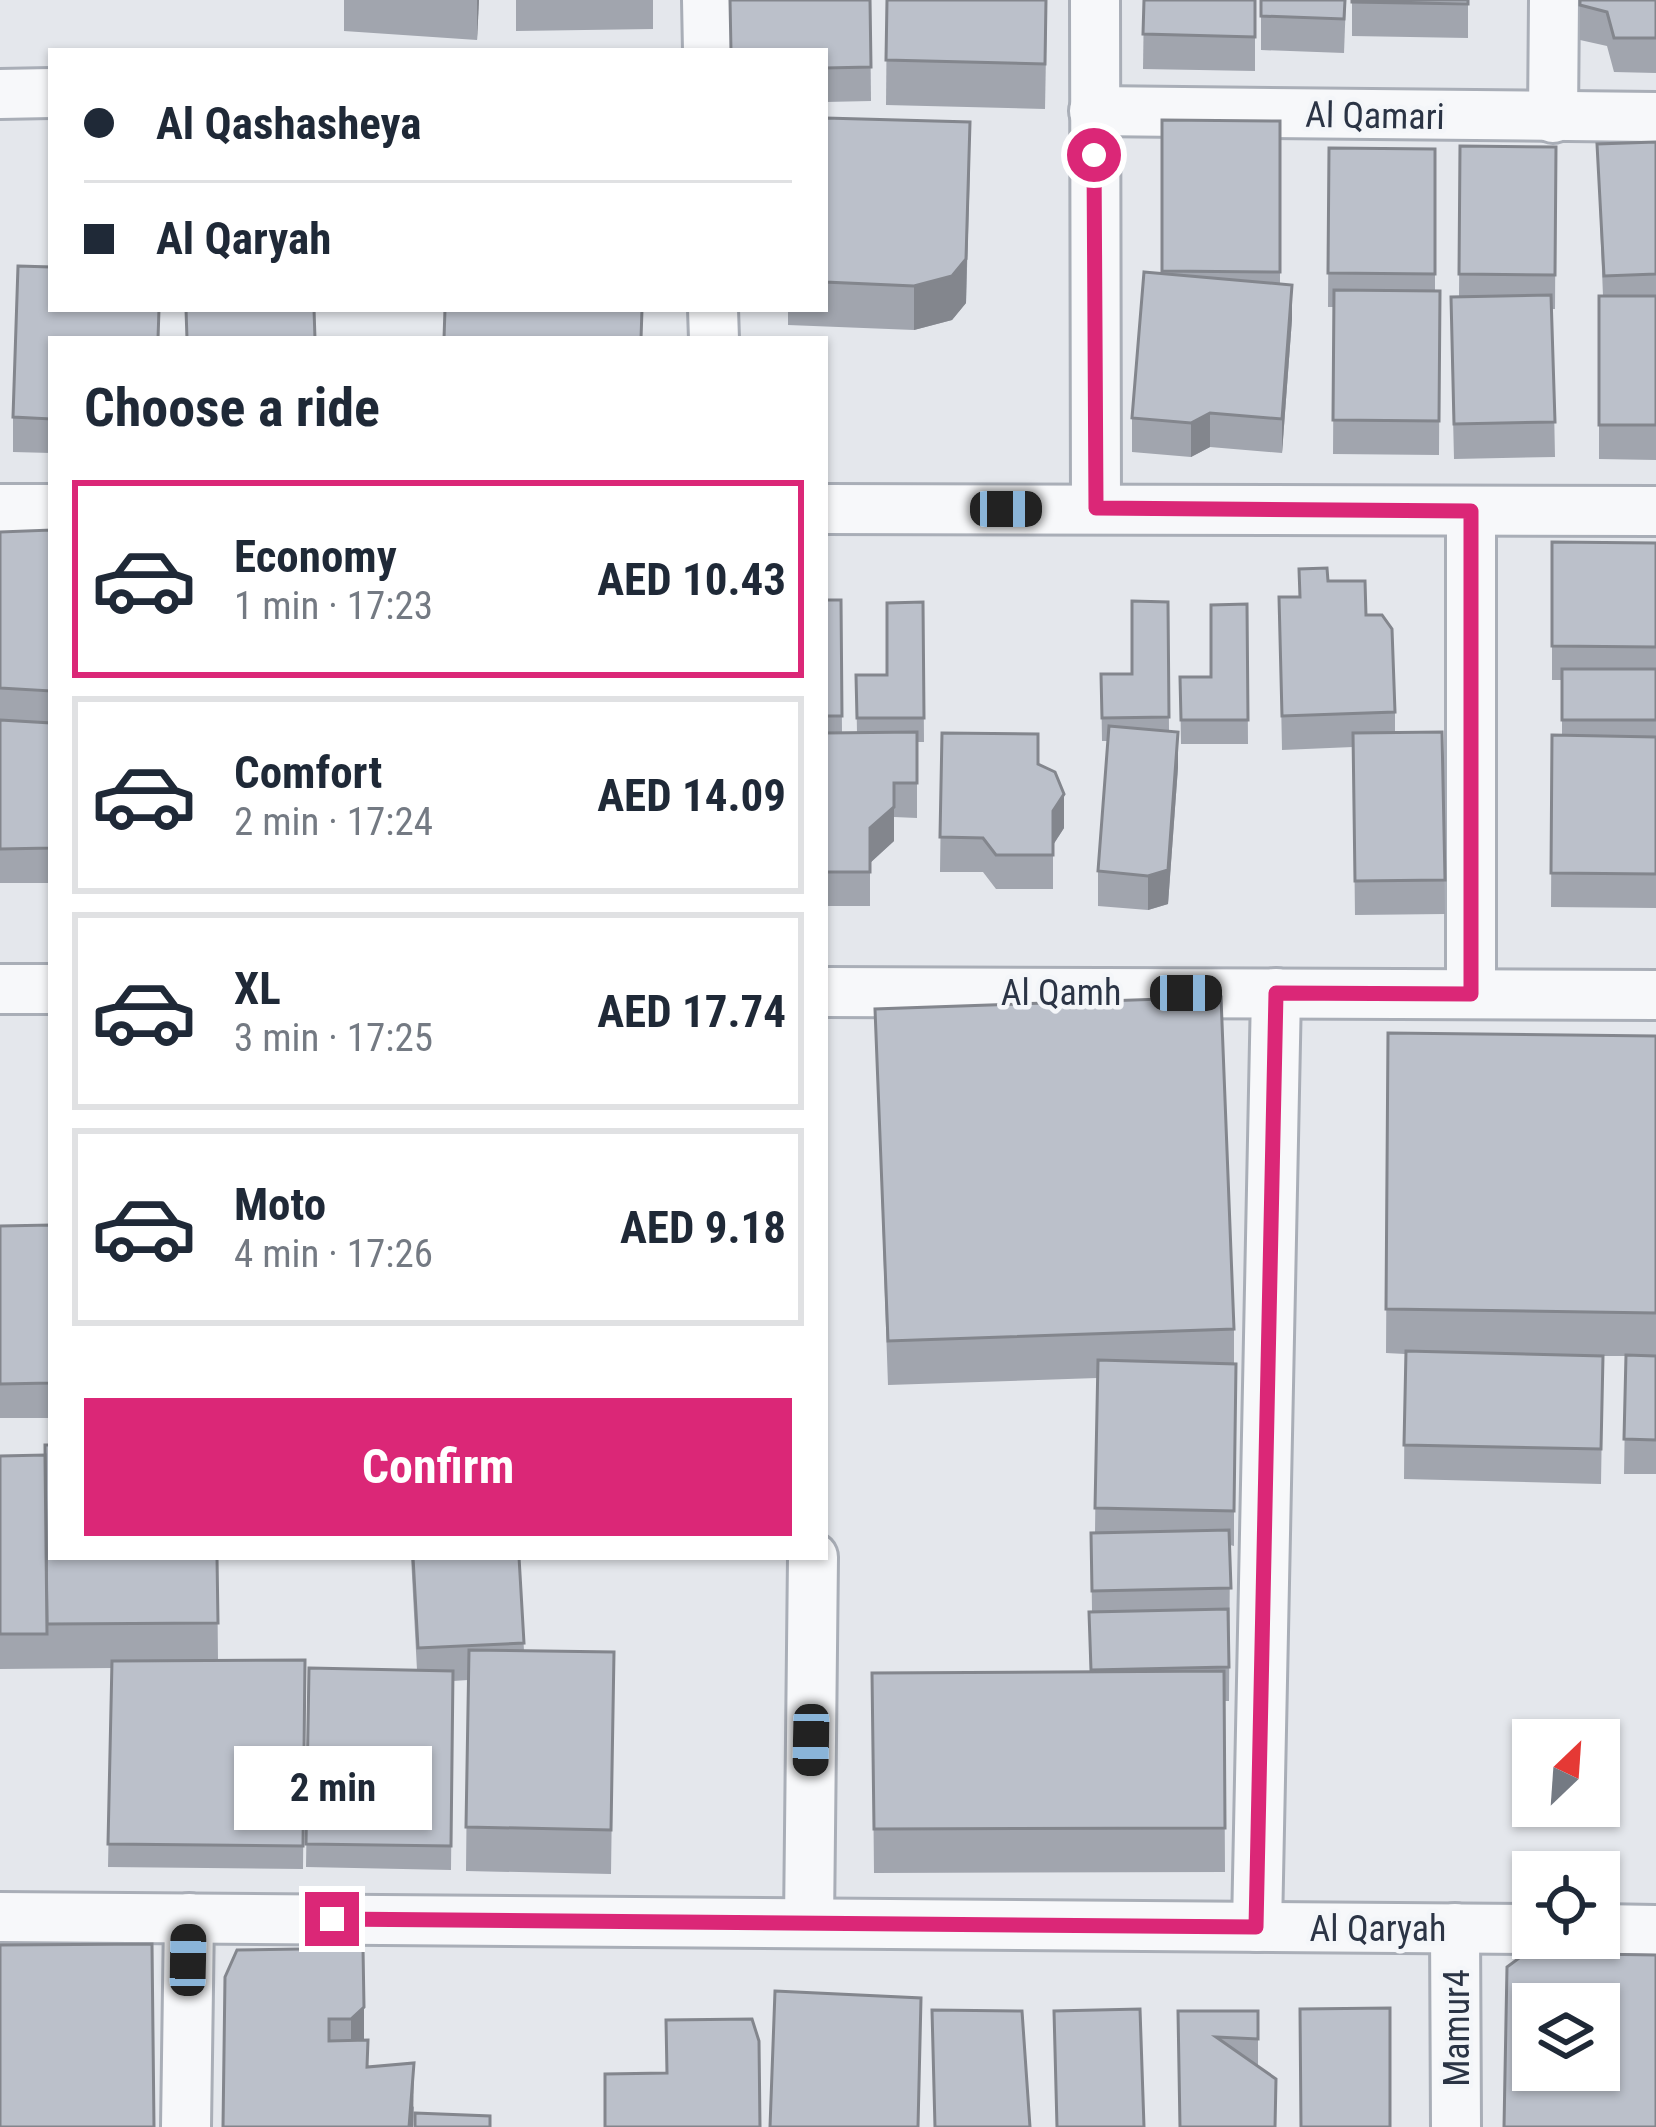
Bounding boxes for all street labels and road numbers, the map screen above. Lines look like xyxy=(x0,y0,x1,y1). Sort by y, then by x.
street label: Al Qamari xyxy=(1305,94,1445,138)
street label: Al Qamh xyxy=(1001,972,1121,1014)
street label: Al Qaryah xyxy=(1310,1908,1446,1950)
street label: Mamur4 xyxy=(1436,1969,1478,2087)

